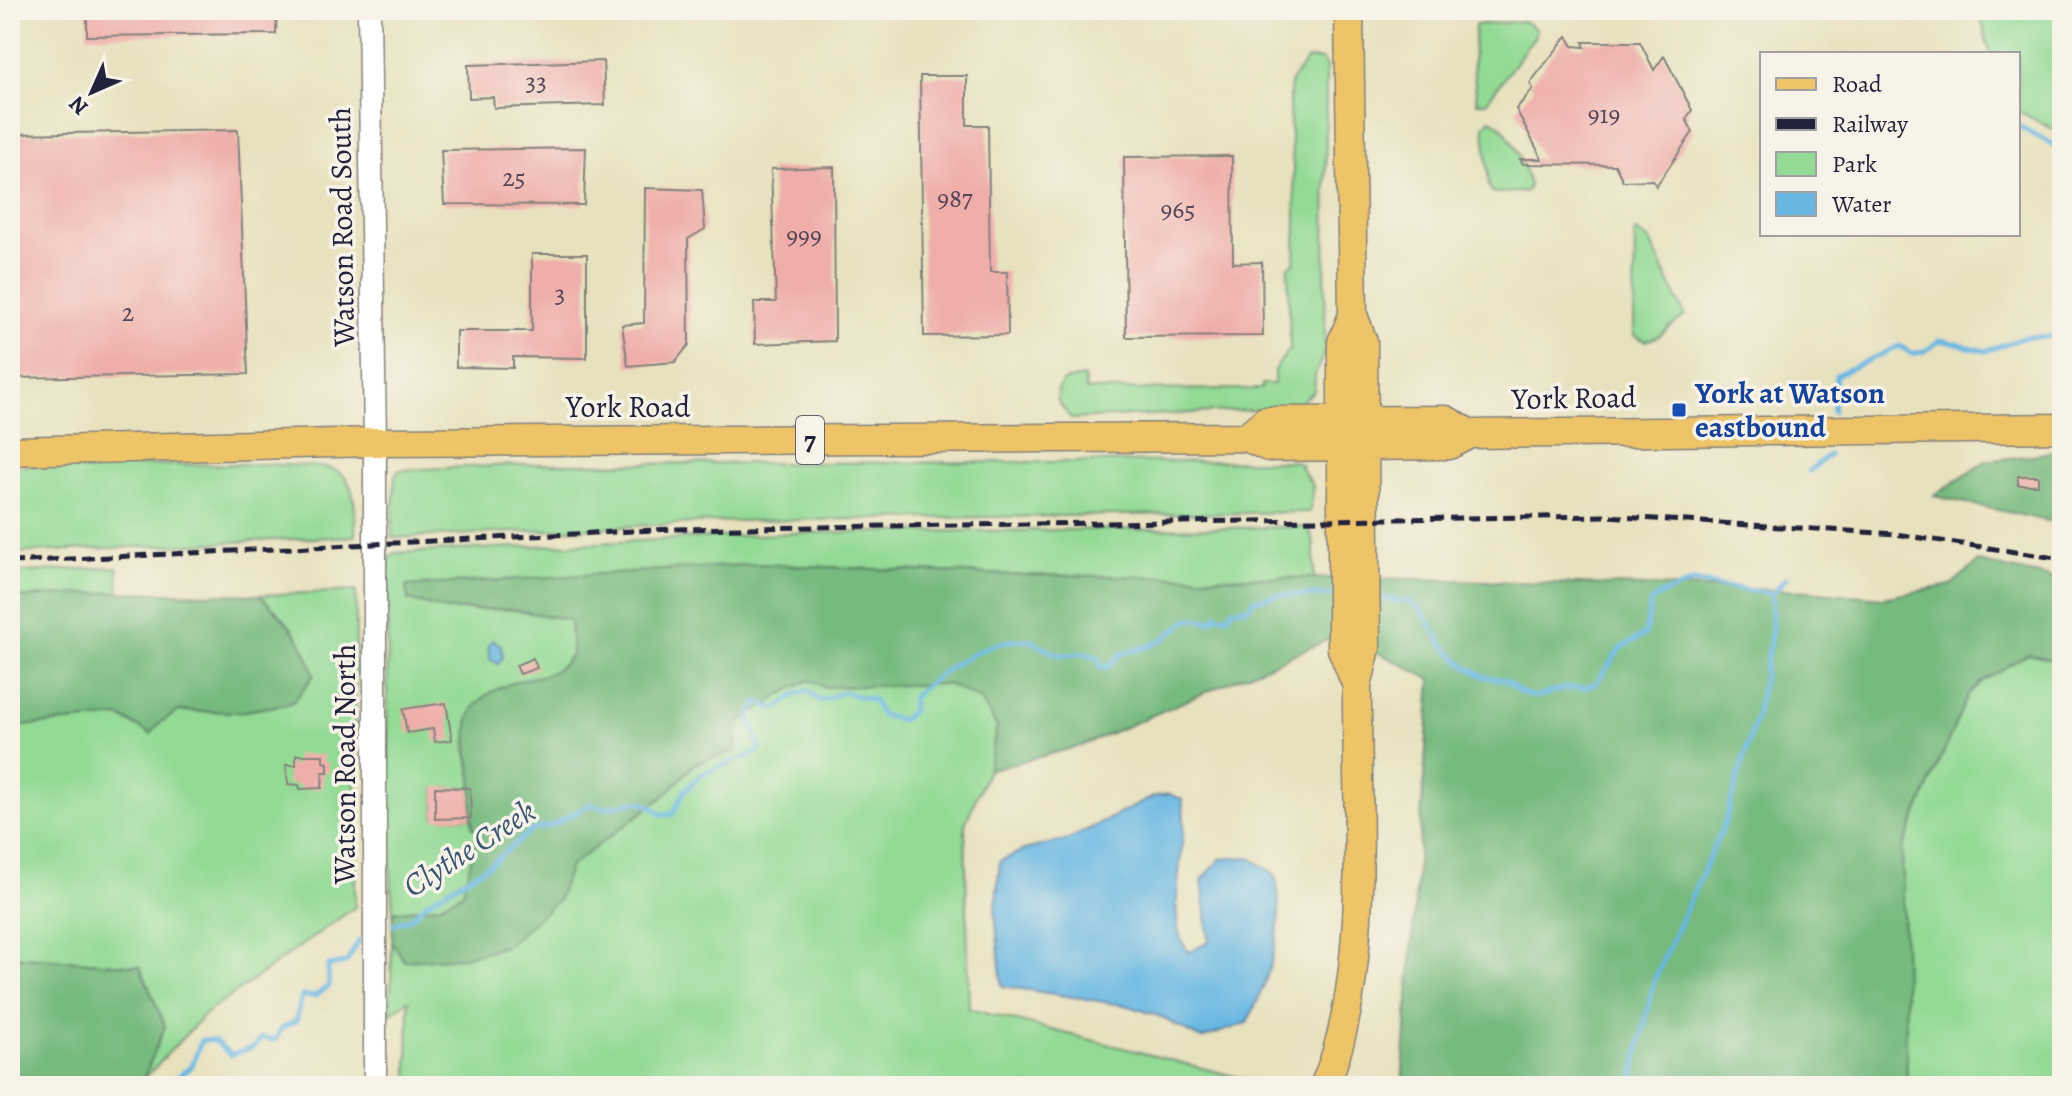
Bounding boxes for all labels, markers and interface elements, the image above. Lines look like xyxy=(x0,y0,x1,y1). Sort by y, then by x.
north arrow xyxy=(52,52,132,132)
legend xyxy=(1760,52,2020,236)
house number: 33 xyxy=(525,64,547,99)
text: Road xyxy=(1832,68,1882,100)
text: N xyxy=(62,89,95,122)
house number: 919 xyxy=(1588,97,1620,132)
street label: Watson Road South xyxy=(320,107,364,348)
text: Railway xyxy=(1832,108,1908,140)
text: Park xyxy=(1832,148,1877,180)
house number: 25 xyxy=(502,160,526,195)
house number: 987 xyxy=(937,181,973,216)
text: Water xyxy=(1831,188,1892,220)
house number: 965 xyxy=(1160,192,1196,227)
house number: 999 xyxy=(786,218,822,253)
house number: 3 xyxy=(555,276,565,311)
house number: 2 xyxy=(122,295,134,330)
place label: York at Watson eastbound xyxy=(1694,373,1885,447)
street label: York Road xyxy=(1510,377,1638,419)
street label: York Road xyxy=(565,387,691,427)
marker: York at Watson eastbound xyxy=(1670,401,1688,419)
road number: 7 xyxy=(796,416,824,464)
street label: Watson Road North xyxy=(325,644,365,885)
water label: Clythe Creek xyxy=(394,789,544,907)

